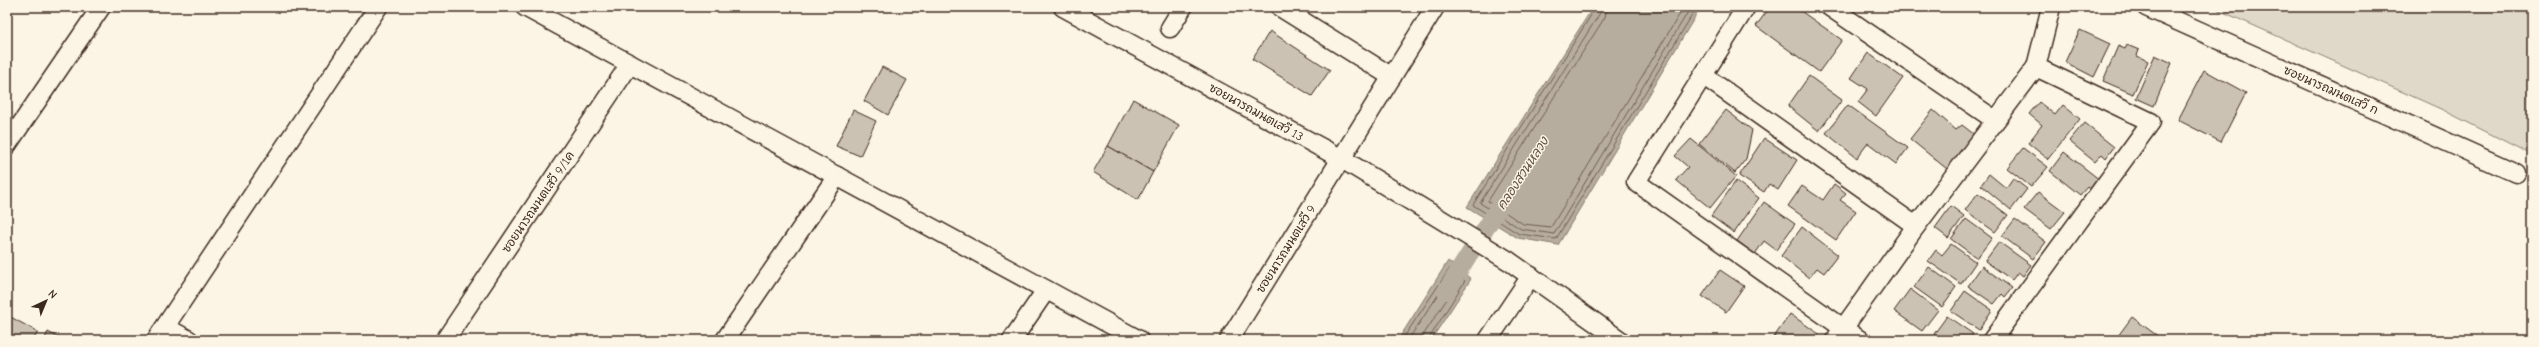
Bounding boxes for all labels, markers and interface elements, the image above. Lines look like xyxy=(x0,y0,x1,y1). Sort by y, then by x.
street label: ซอยนารถมนตเสวี ก xyxy=(2281,63,2381,117)
street label: ซอยนารถมนตเสวี 13 xyxy=(1206,80,1306,144)
water label: คลองสวนหลวง xyxy=(1493,133,1552,212)
street label: ซอยนารถมนตเสวี 9/1ค xyxy=(499,149,577,255)
street label: ซอยนารถมนตเสวี 9 xyxy=(1253,202,1319,296)
north arrow xyxy=(26,281,66,321)
text: N xyxy=(45,287,60,301)

